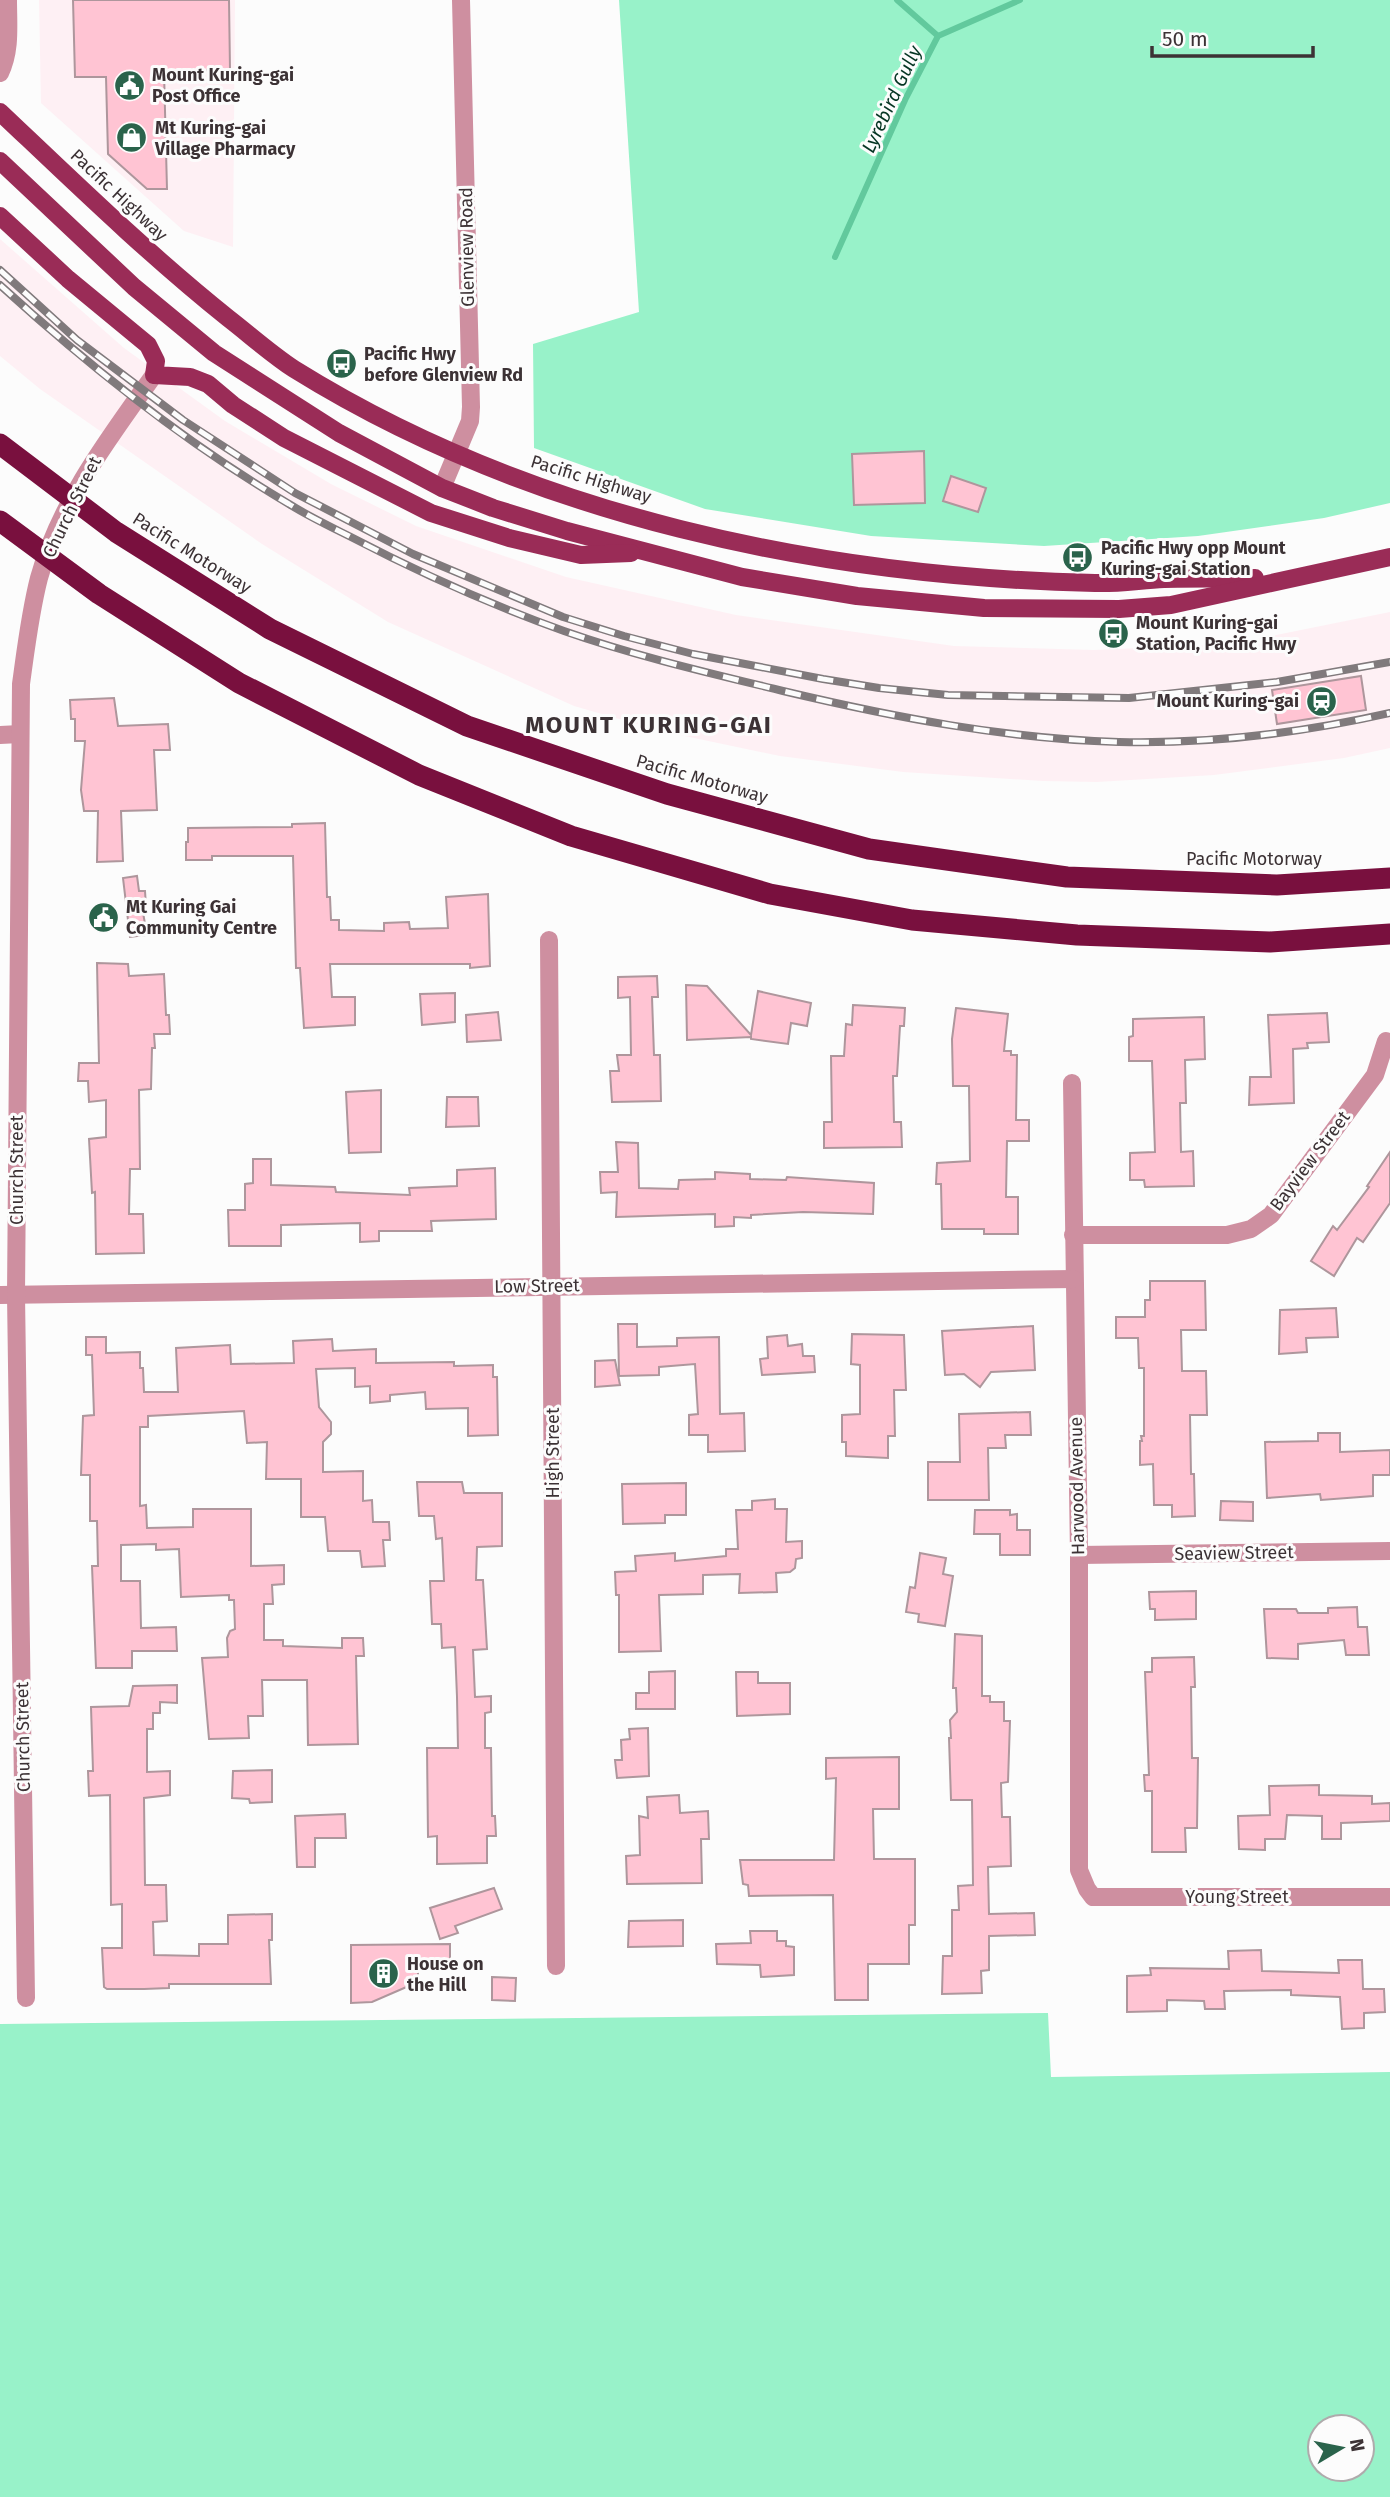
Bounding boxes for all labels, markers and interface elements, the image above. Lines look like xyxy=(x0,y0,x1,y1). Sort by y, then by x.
scale bar xyxy=(1152,14,1313,58)
text: 50 m xyxy=(1162,26,1208,52)
water label: Lyrebird Gully xyxy=(857,41,927,156)
place label: Mount Kuring-gai Post Office xyxy=(152,64,294,107)
public building icon: Mount Kuring-gai Post Office xyxy=(112,68,146,102)
place label: Mt Kuring-gai Village Pharmacy xyxy=(154,117,296,160)
shop icon: Mt Kuring-gai Village Pharmacy xyxy=(115,121,149,155)
street label: Pacific Highway xyxy=(66,144,172,246)
street label: Glenview Road xyxy=(455,187,479,307)
place label: Pacific Hwy before Glenview Rd xyxy=(364,343,523,386)
bus stop icon: Pacific Hwy before Glenview Rd xyxy=(324,347,358,381)
street label: Pacific Highway xyxy=(528,450,654,508)
street label: Church Street xyxy=(38,452,106,561)
street label: Pacific Motorway xyxy=(129,508,256,598)
place label: Pacific Hwy opp Mount Kuring-gai Station xyxy=(1101,537,1287,580)
bus stop icon: Pacific Hwy opp Mount Kuring-gai Station xyxy=(1061,541,1095,575)
place label: Mount Kuring-gai Station, Pacific Hwy xyxy=(1136,612,1297,655)
bus stop icon: Mount Kuring-gai Station, Pacific Hwy xyxy=(1096,616,1130,650)
station icon: Mount Kuring-gai xyxy=(1305,684,1339,718)
place label: Mount Kuring-gai xyxy=(1157,690,1299,712)
district label: MOUNT KURING-GAI xyxy=(525,711,773,739)
street label: Pacific Motorway xyxy=(634,750,771,808)
street label: Pacific Motorway xyxy=(1186,848,1322,870)
place label: Mt Kuring Gai Community Centre xyxy=(126,896,277,939)
public building icon: Mt Kuring Gai Community Centre xyxy=(86,900,120,934)
street label: Bayview Street xyxy=(1265,1106,1355,1215)
street label: Church Street xyxy=(6,1114,28,1225)
street label: Low Street xyxy=(494,1274,580,1298)
street label: High Street xyxy=(542,1407,564,1498)
street label: Harwood Avenue xyxy=(1065,1417,1089,1555)
street label: Seaview Street xyxy=(1174,1541,1294,1565)
street label: Church Street xyxy=(11,1681,35,1792)
street label: Young Street xyxy=(1185,1886,1289,1908)
place label: House on the Hill xyxy=(407,1953,484,1996)
building icon: House on the Hill xyxy=(367,1957,401,1991)
north arrow xyxy=(1306,2413,1376,2483)
text: N xyxy=(1345,2437,1370,2453)

